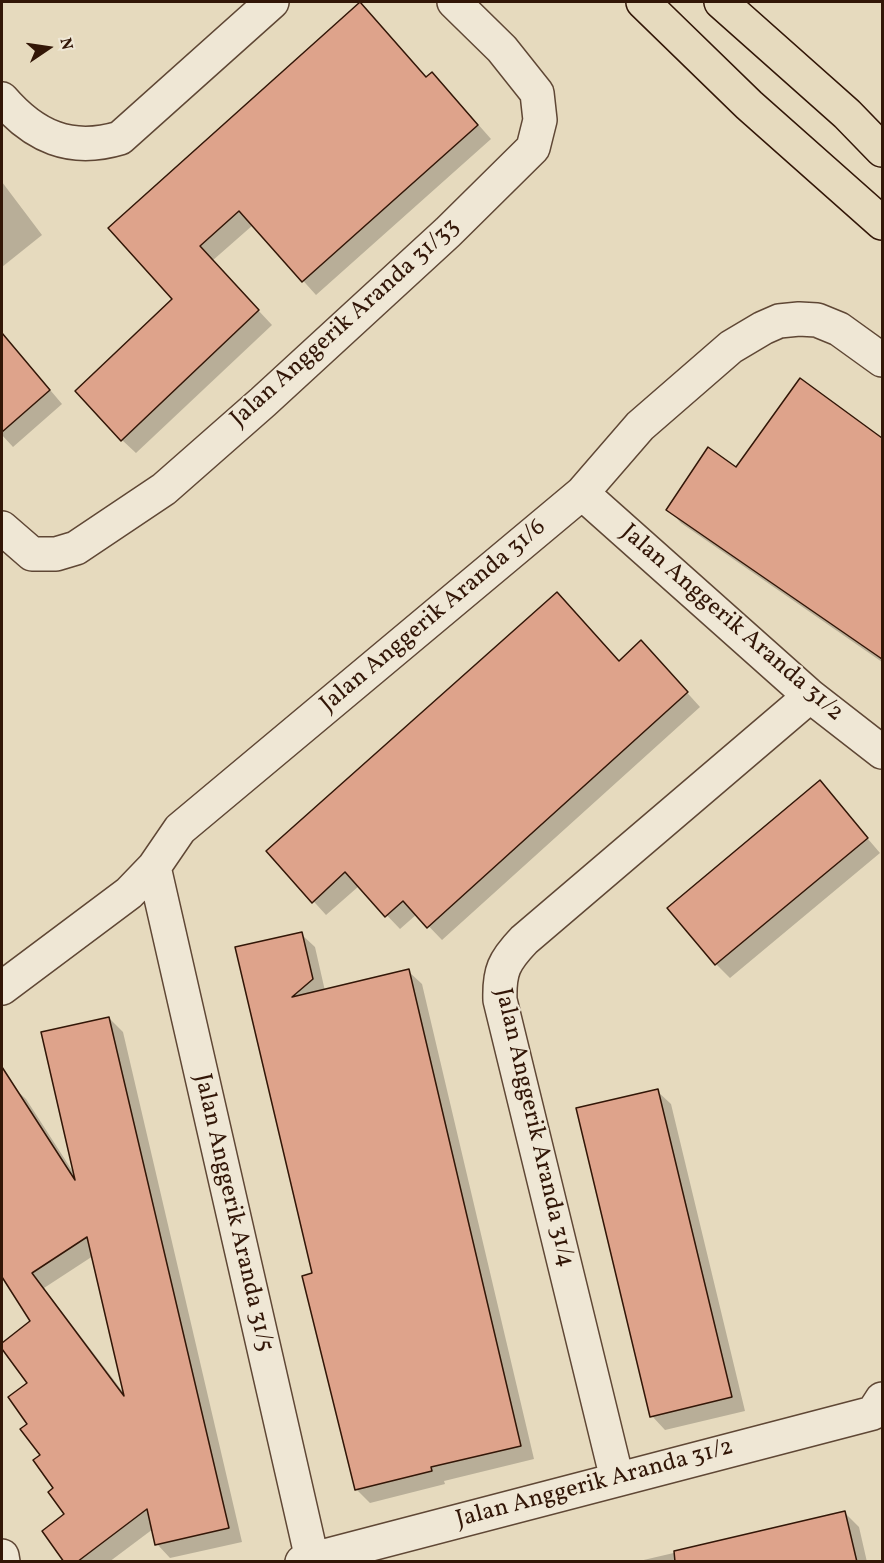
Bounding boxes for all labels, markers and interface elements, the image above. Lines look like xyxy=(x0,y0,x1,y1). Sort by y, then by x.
north arrow xyxy=(18,18,78,78)
text: N xyxy=(54,36,78,52)
street label: Jalan Anggerik Aranda 31/33 xyxy=(226,214,466,434)
street label: Jalan Anggerik Aranda 31/6 xyxy=(315,514,553,720)
street label: Jalan Anggerik Aranda 31/2 xyxy=(614,519,848,729)
street label: Jalan Anggerik Aranda 31/4 xyxy=(487,986,579,1270)
street label: Jalan Anggerik Aranda 31/5 xyxy=(186,1071,278,1355)
street label: Jalan Anggerik Aranda 31/2 xyxy=(453,1434,737,1536)

